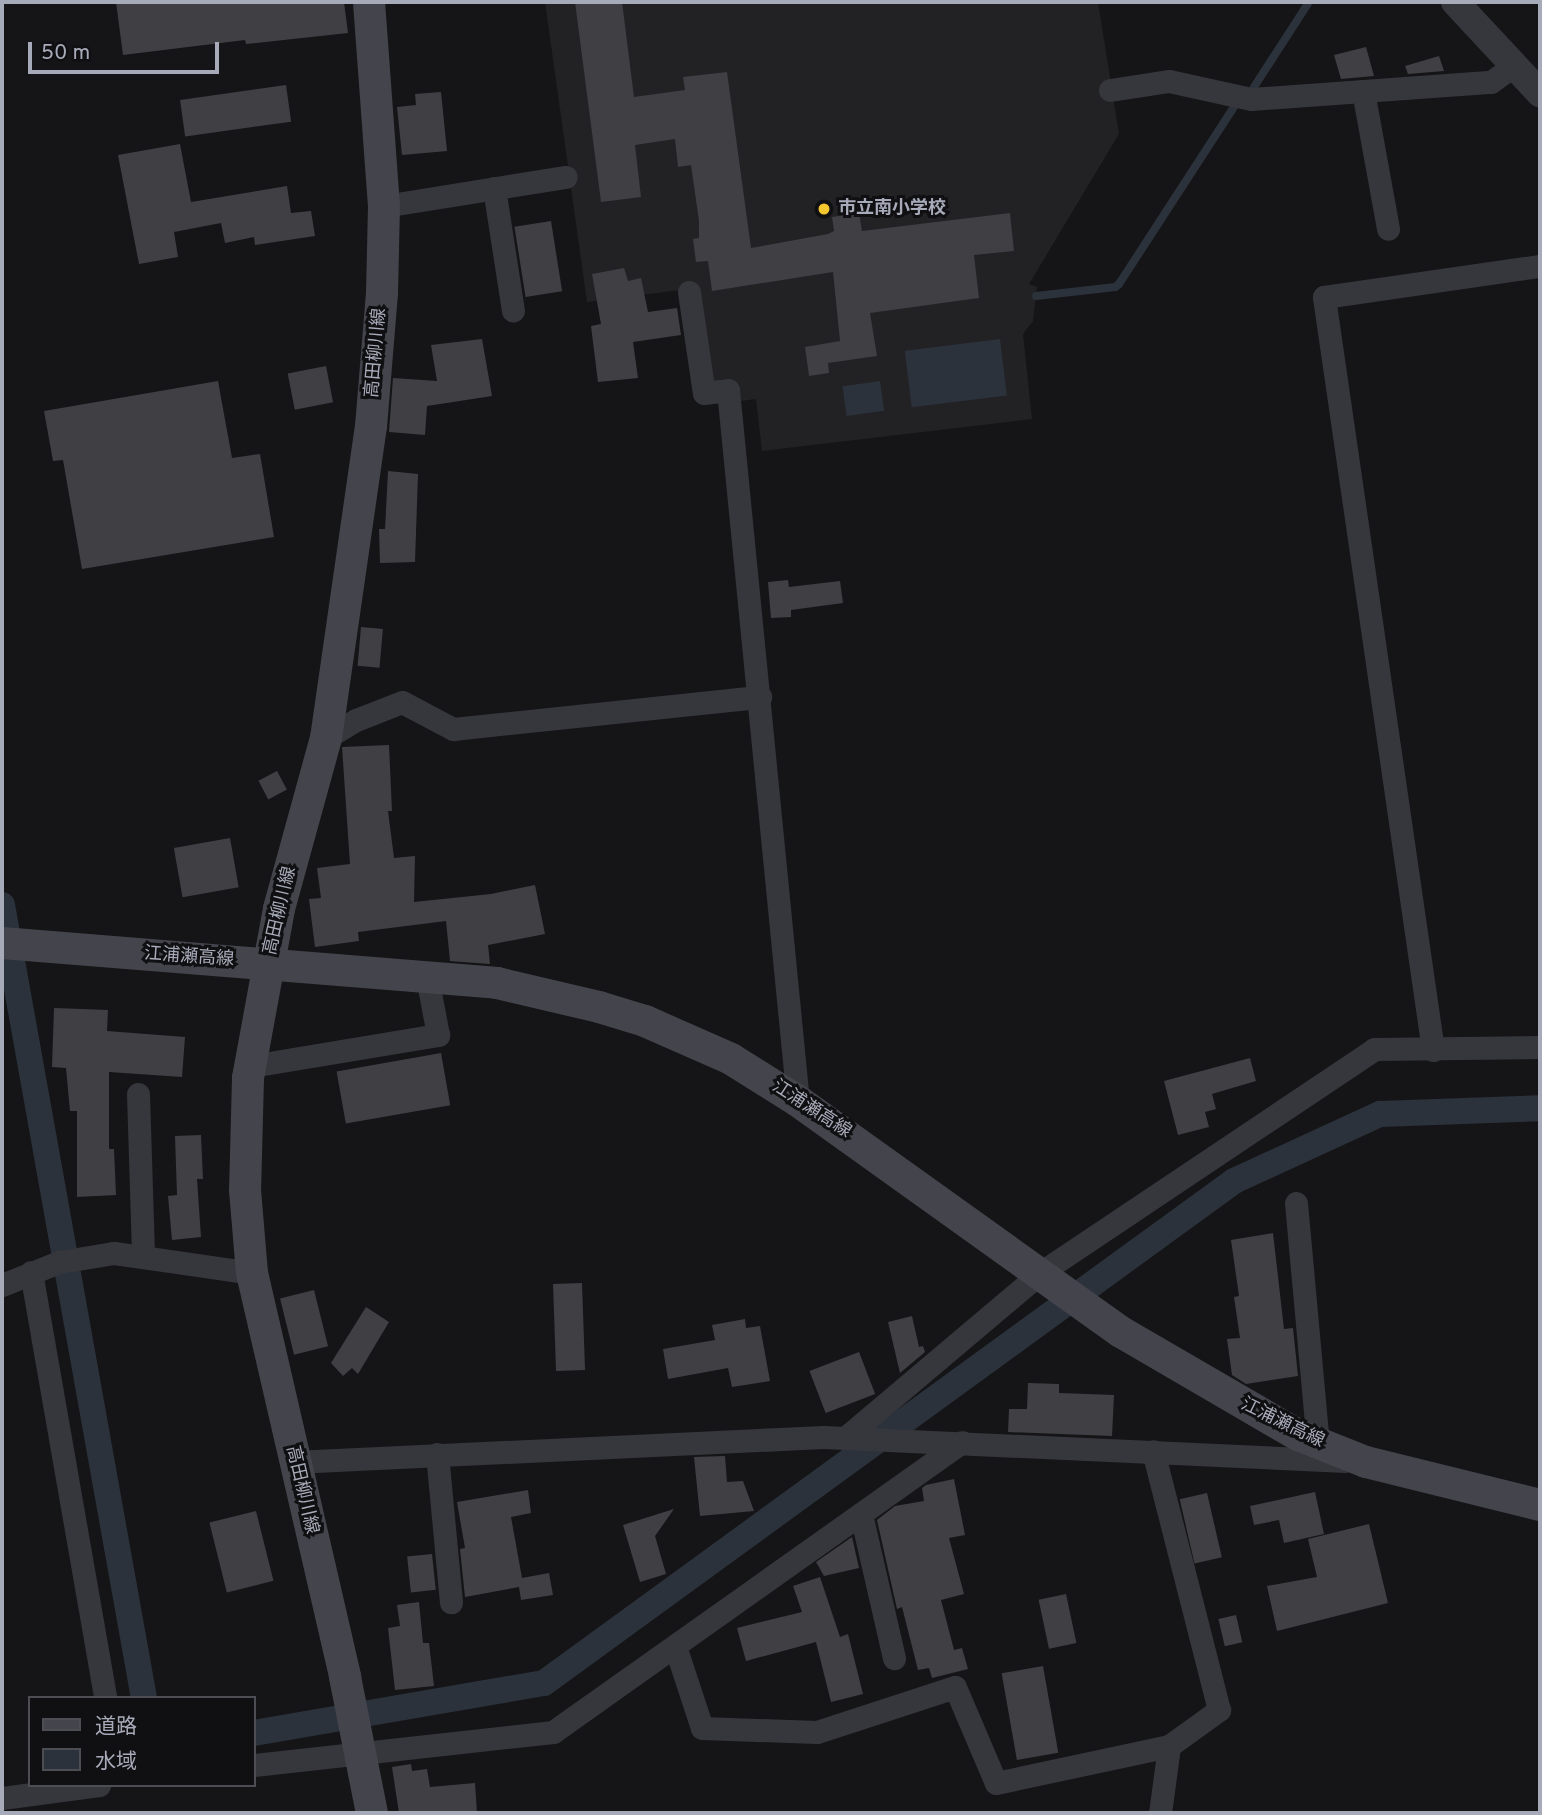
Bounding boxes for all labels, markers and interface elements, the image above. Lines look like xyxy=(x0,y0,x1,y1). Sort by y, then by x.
scale bar xyxy=(32,28,222,72)
text: 50 m xyxy=(41,40,90,67)
place label: 市立南小学校 xyxy=(838,198,946,220)
marker: 市立南小学校 xyxy=(816,201,832,217)
street label: 高田柳川線 xyxy=(362,307,392,399)
street label: 高田柳川線 xyxy=(260,865,302,957)
street label: 江浦瀬高線 xyxy=(143,944,235,972)
street label: 江浦瀬高線 xyxy=(767,1076,855,1144)
street label: 江浦瀬高線 xyxy=(1237,1395,1327,1453)
street label: 高田柳川線 xyxy=(280,1444,322,1536)
legend xyxy=(28,1696,256,1787)
text: 道路 xyxy=(95,1714,137,1741)
text: 水域 xyxy=(95,1749,137,1776)

